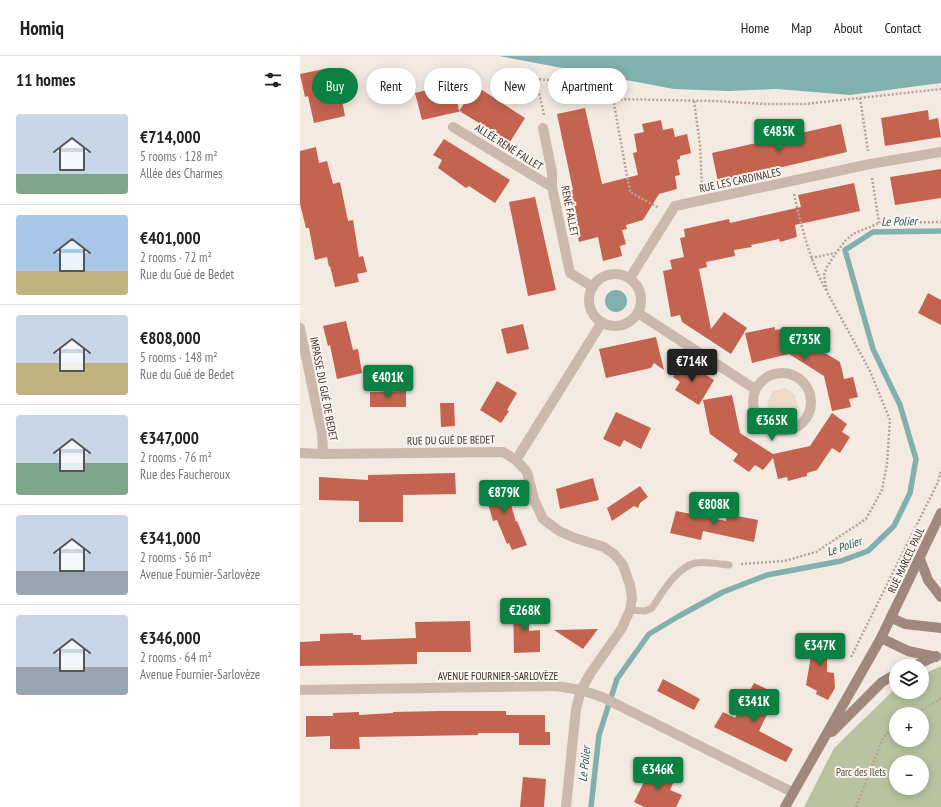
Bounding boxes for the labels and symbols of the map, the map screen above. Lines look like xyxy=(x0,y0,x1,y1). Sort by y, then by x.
pin: €485K xyxy=(751,119,807,153)
street label: ALLÉE RENÉ FALLET xyxy=(472,121,546,174)
street label: RUE LES CARDINALES xyxy=(698,164,782,195)
street label: RENÉ FALLET xyxy=(558,184,582,238)
water label: Le Polier xyxy=(881,213,919,229)
pin: €735K xyxy=(777,327,833,361)
street label: IMPASSE DU GUÉ DE BEDET xyxy=(307,336,341,442)
pin: €714K xyxy=(664,349,720,383)
pin: €401K xyxy=(360,365,416,399)
pin: €365K xyxy=(744,408,800,442)
street label: RUE DU GUÉ DE BEDET xyxy=(407,432,495,448)
pin: €879K xyxy=(476,480,532,514)
pin: €808K xyxy=(686,492,742,526)
street label: RUE MARCEL PAUL xyxy=(885,524,928,595)
water label: Le Polier xyxy=(825,533,865,559)
pin: €268K xyxy=(497,598,553,632)
pin: €347K xyxy=(792,633,848,667)
street label: AVENUE FOURNIER-SARLOVÈZE xyxy=(438,669,559,683)
pin: €341K xyxy=(726,689,782,723)
water label: Le Polier xyxy=(575,744,594,783)
pin: €346K xyxy=(630,757,686,791)
park label: Parc des Ilets xyxy=(836,765,886,779)

